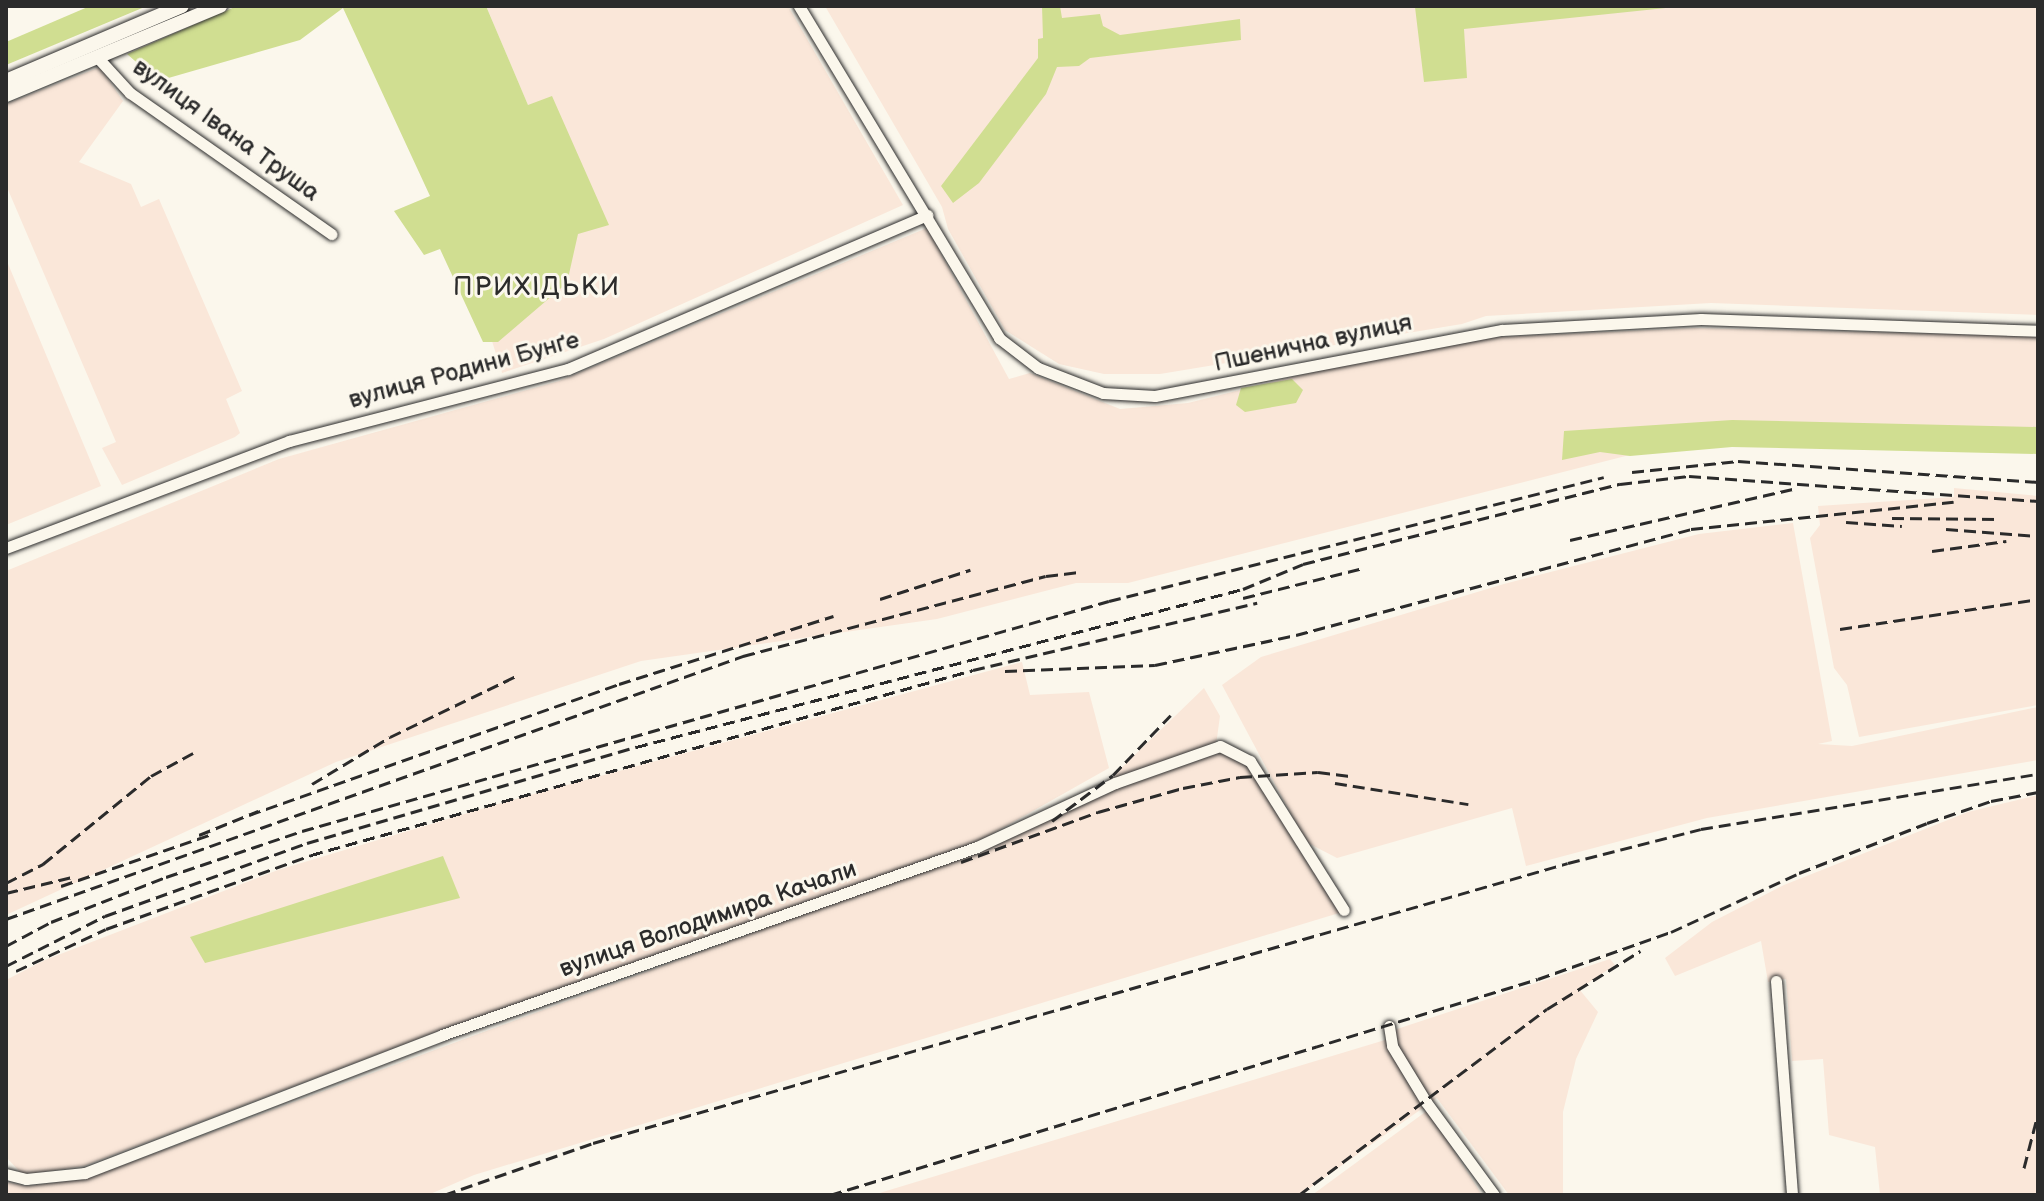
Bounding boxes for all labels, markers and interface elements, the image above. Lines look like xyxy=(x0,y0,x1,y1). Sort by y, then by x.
street label: вулиця Івана Труша xyxy=(127,53,325,207)
district label: ПРИХІДЬКИ xyxy=(453,272,621,304)
street label: Пшенична вулиця xyxy=(1211,308,1415,378)
street label: вулиця Родини Бунґе xyxy=(346,325,582,415)
street label: вулиця Володимира Качали xyxy=(556,855,860,983)

